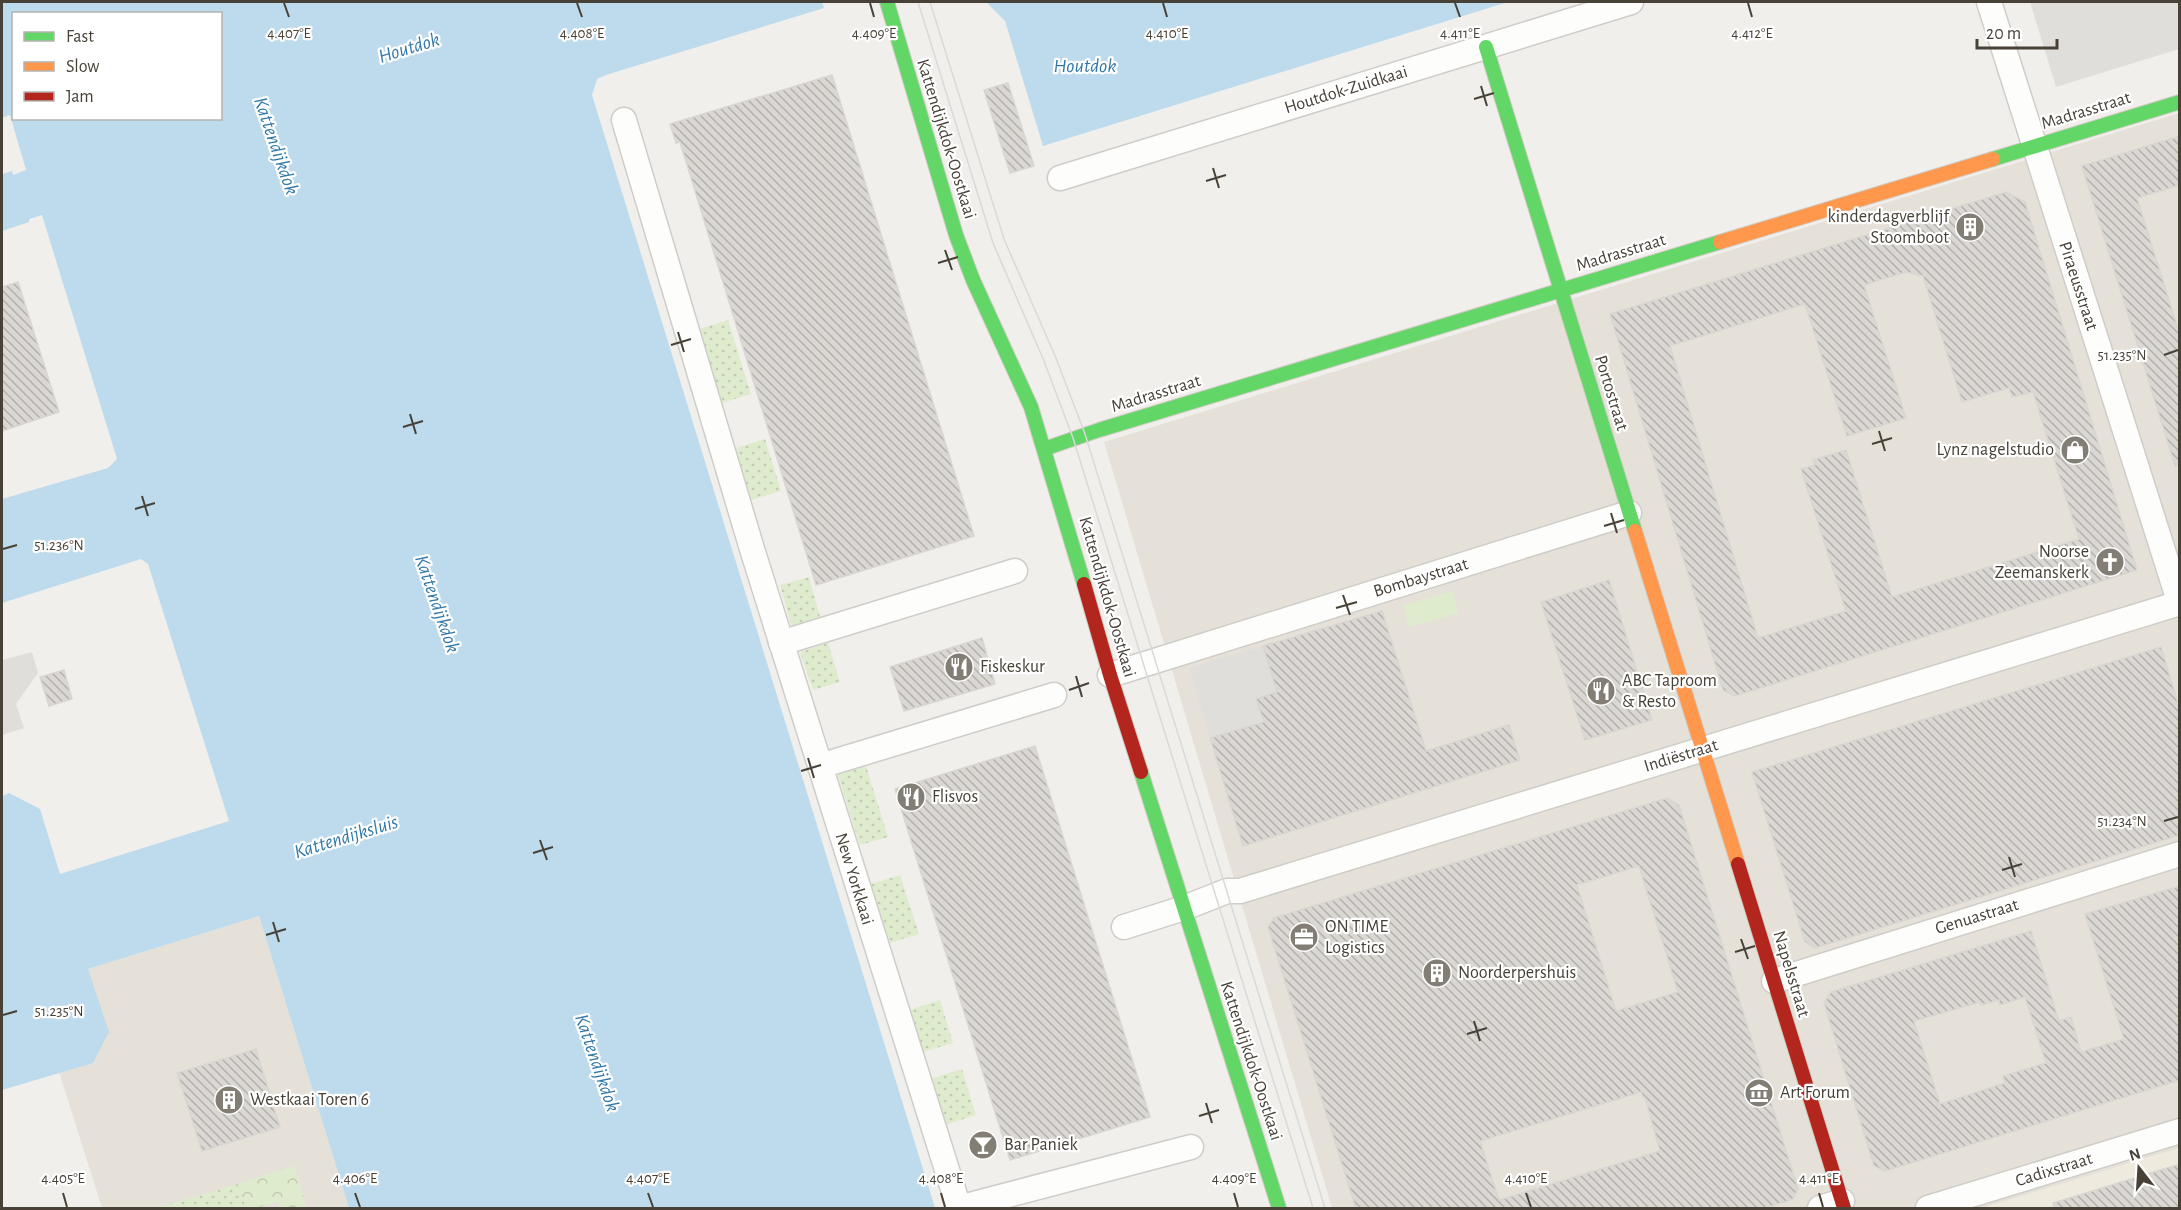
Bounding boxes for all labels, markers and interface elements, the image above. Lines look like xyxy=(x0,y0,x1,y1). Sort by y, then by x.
legend xyxy=(12,12,222,120)
scale bar xyxy=(1977,12,2056,50)
text: 20 m xyxy=(1986,25,2021,43)
text: 4.407°E xyxy=(267,26,311,41)
text: 4.408°E xyxy=(560,26,604,41)
text: 4.409°E xyxy=(852,26,896,41)
text: 4.410°E xyxy=(1146,26,1188,41)
text: 4.411°E xyxy=(1440,26,1480,41)
text: 4.412°E xyxy=(1731,26,1773,41)
text: Fast xyxy=(66,28,94,46)
water label: Houtdok xyxy=(376,29,442,67)
water label: Houtdok xyxy=(1054,56,1116,76)
street label: Kattendijkdok-Oostkaai xyxy=(913,57,979,221)
text: Slow xyxy=(66,58,99,76)
street label: Houtdok-Zuidkaai xyxy=(1282,63,1410,117)
text: Jam xyxy=(66,88,94,106)
street label: Madrasstraat xyxy=(2039,89,2133,133)
water label: Kattendijkdok xyxy=(250,95,302,197)
place label: kinderdagverblijf Stoomboot xyxy=(1828,208,1951,247)
building icon: kinderdagverblijf Stoomboot xyxy=(1954,211,1986,243)
street label: Madrasstraat xyxy=(1574,231,1668,275)
street label: Piraeusstraat xyxy=(2055,239,2101,333)
text: 51.235°N xyxy=(2098,348,2146,363)
street label: Portostraat xyxy=(1591,353,1631,433)
street label: Madrasstraat xyxy=(1109,372,1203,416)
shop icon: Lynz nagelstudio xyxy=(2059,434,2091,466)
place label: Lynz nagelstudio xyxy=(1936,441,2054,459)
street label: Kattendijkdok-Oostkaai xyxy=(1075,515,1139,679)
text: 51.236°N xyxy=(34,538,84,553)
place label: Noorse Zeemanskerk xyxy=(1995,543,2090,582)
church icon: Noorse Zeemanskerk xyxy=(2094,546,2126,578)
water label: Kattendijkdok xyxy=(411,553,463,655)
street label: Bombaystraat xyxy=(1372,555,1471,601)
restaurant icon: Fiskeskur xyxy=(943,651,975,683)
place label: Fiskeskur xyxy=(980,658,1045,676)
place label: ABC Taproom & Resto xyxy=(1622,672,1717,711)
restaurant icon: ABC Taproom & Resto xyxy=(1585,675,1617,707)
street label: Indiëstraat xyxy=(1642,736,1720,776)
restaurant icon: Flisvos xyxy=(895,781,927,813)
place label: Flisvos xyxy=(932,788,978,806)
water label: Kattendijksluis xyxy=(292,812,401,862)
text: 51.234°N xyxy=(2097,814,2147,829)
street label: New Yorkkaai xyxy=(831,831,877,927)
street label: Genuastraat xyxy=(1933,896,2021,938)
place label: ON TIME Logistics xyxy=(1325,918,1389,957)
office icon: ON TIME Logistics xyxy=(1288,921,1320,953)
street label: Napelsstraat xyxy=(1769,929,1813,1020)
building icon: Noorderpershuis xyxy=(1421,957,1453,989)
place label: Noorderpershuis xyxy=(1458,964,1576,982)
street label: Kattendijkdok-Oostkaai xyxy=(1217,979,1285,1143)
text: 51.235°N xyxy=(35,1004,83,1019)
water label: Kattendijkdok xyxy=(571,1012,623,1114)
museum icon: Art Forum xyxy=(1743,1077,1775,1109)
building icon: Westkaai Toren 6 xyxy=(213,1084,245,1116)
place label: Art Forum xyxy=(1780,1084,1850,1102)
place label: Westkaai Toren 6 xyxy=(250,1091,369,1109)
bar icon: Bar Paniek xyxy=(967,1129,999,1161)
place label: Bar Paniek xyxy=(1004,1136,1079,1154)
north arrow xyxy=(2109,1138,2169,1198)
text: N xyxy=(2127,1145,2143,1164)
street label: Cadixstraat xyxy=(2013,1150,2095,1190)
text: 4.405°E xyxy=(41,1171,85,1186)
text: 4.406°E xyxy=(333,1171,377,1186)
text: 4.407°E xyxy=(626,1171,670,1186)
text: 4.408°E xyxy=(919,1171,963,1186)
text: 4.409°E xyxy=(1212,1171,1256,1186)
text: 4.410°E xyxy=(1505,1171,1547,1186)
text: 4.411°E xyxy=(1799,1171,1839,1186)

